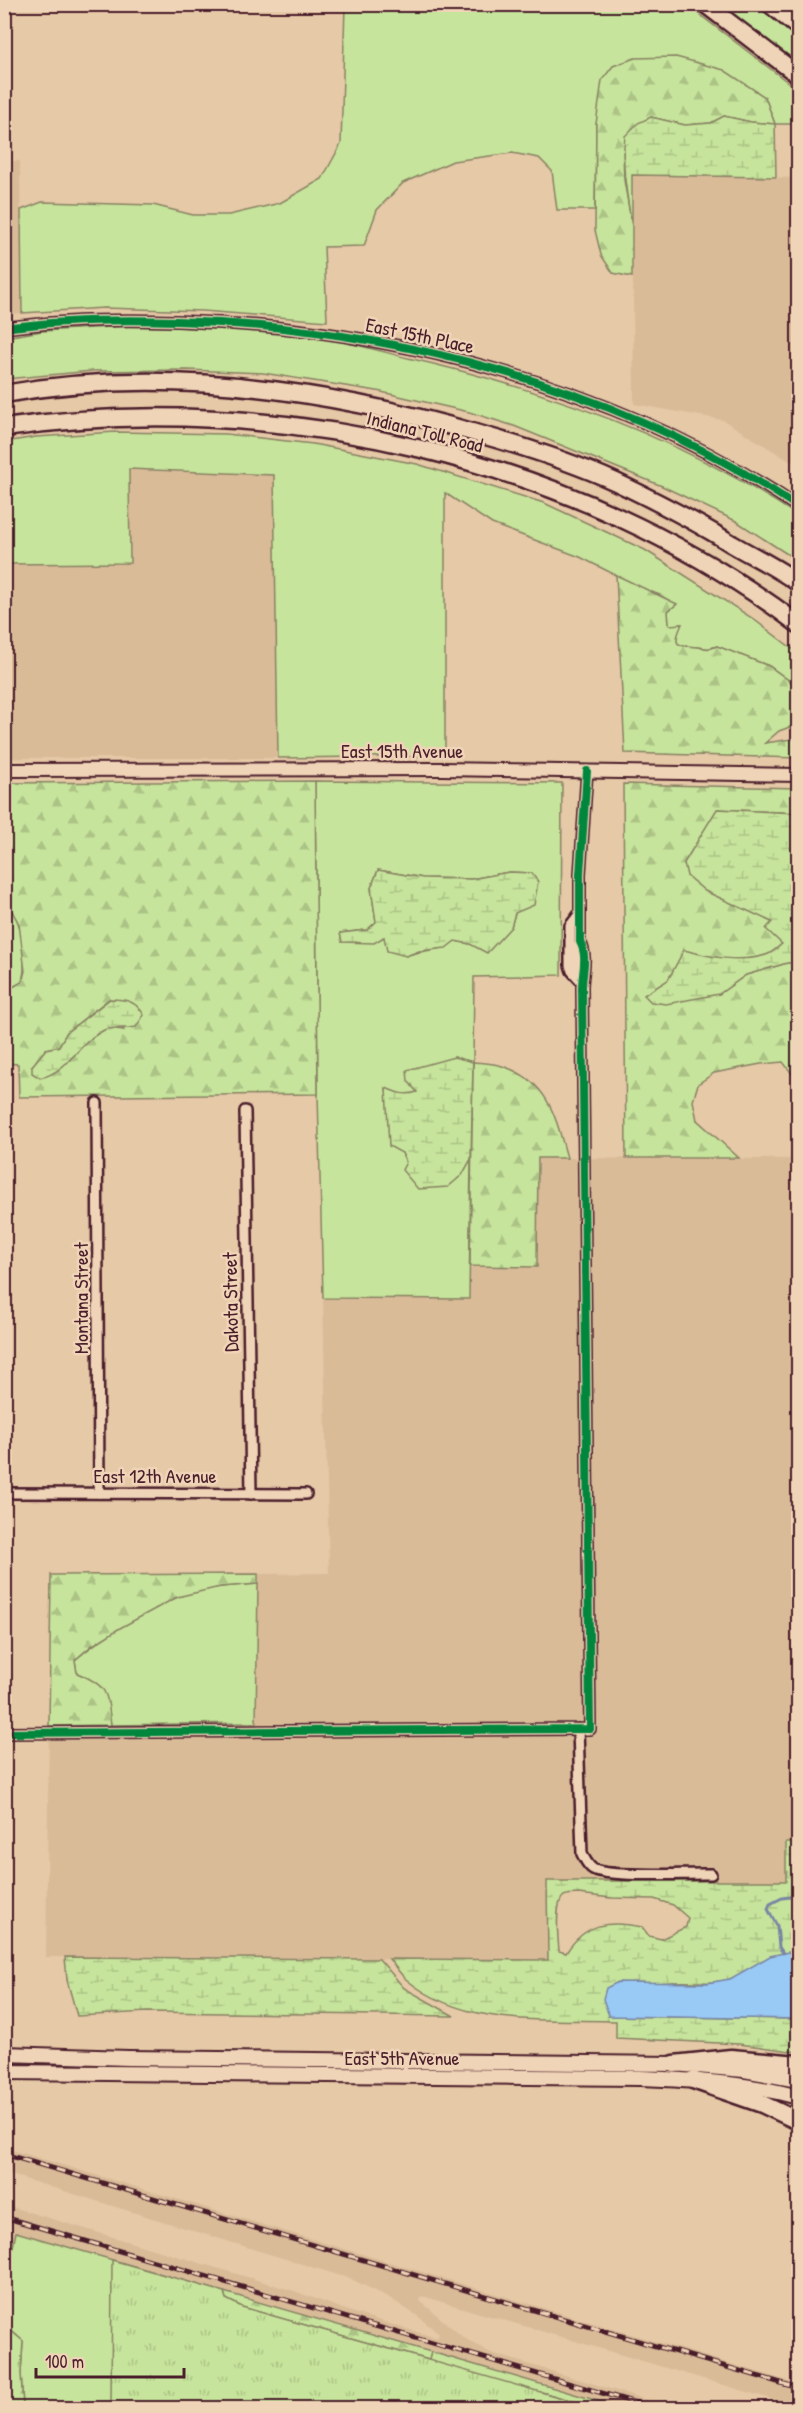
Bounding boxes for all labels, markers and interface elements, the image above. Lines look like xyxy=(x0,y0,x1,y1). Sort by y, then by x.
street label: East 15th Place xyxy=(363,310,477,360)
street label: Indiana Toll Road xyxy=(364,404,486,459)
street label: East 15th Avenue xyxy=(341,737,463,764)
street label: Montana Street xyxy=(67,1241,94,1354)
street label: Dakota Street xyxy=(216,1251,244,1352)
street label: East 12th Avenue xyxy=(93,1462,217,1489)
street label: East 5th Avenue xyxy=(345,2044,459,2071)
scale bar xyxy=(36,2341,184,2379)
text: 100 m xyxy=(45,2349,84,2374)

